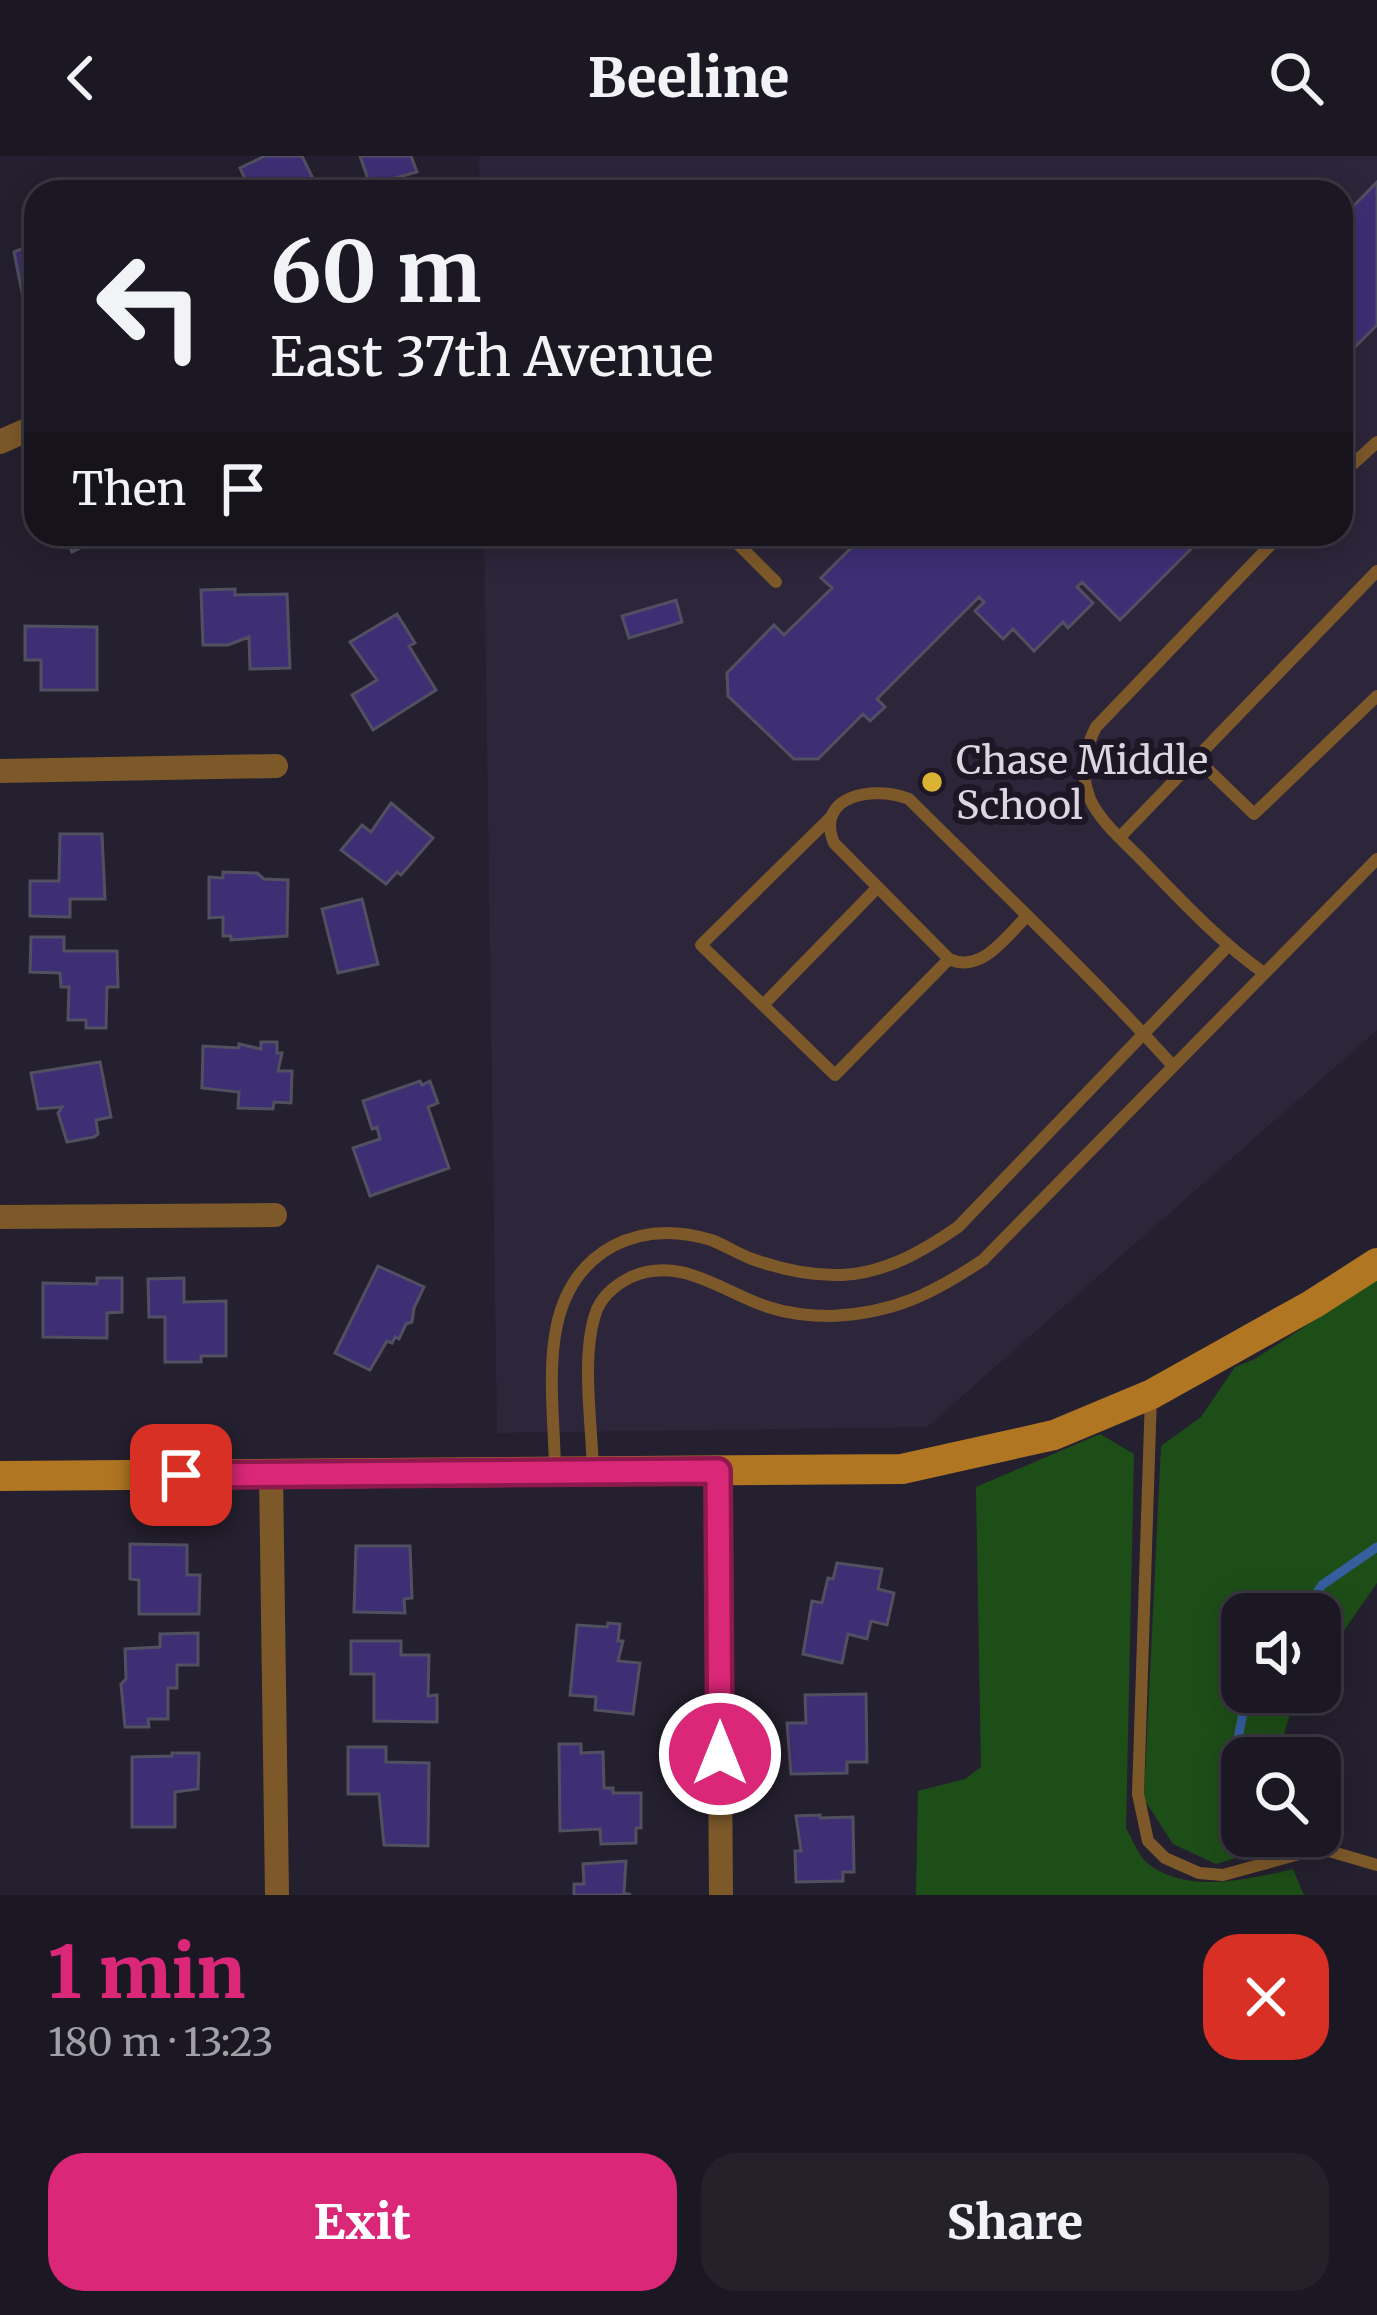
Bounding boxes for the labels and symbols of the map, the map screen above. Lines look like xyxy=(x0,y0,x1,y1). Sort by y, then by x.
place label: Chase Middle School xyxy=(956,736,1208,830)
marker: Chase Middle School xyxy=(919,769,945,795)
pin xyxy=(130,1424,232,1526)
position arrow xyxy=(657,1691,783,1817)

